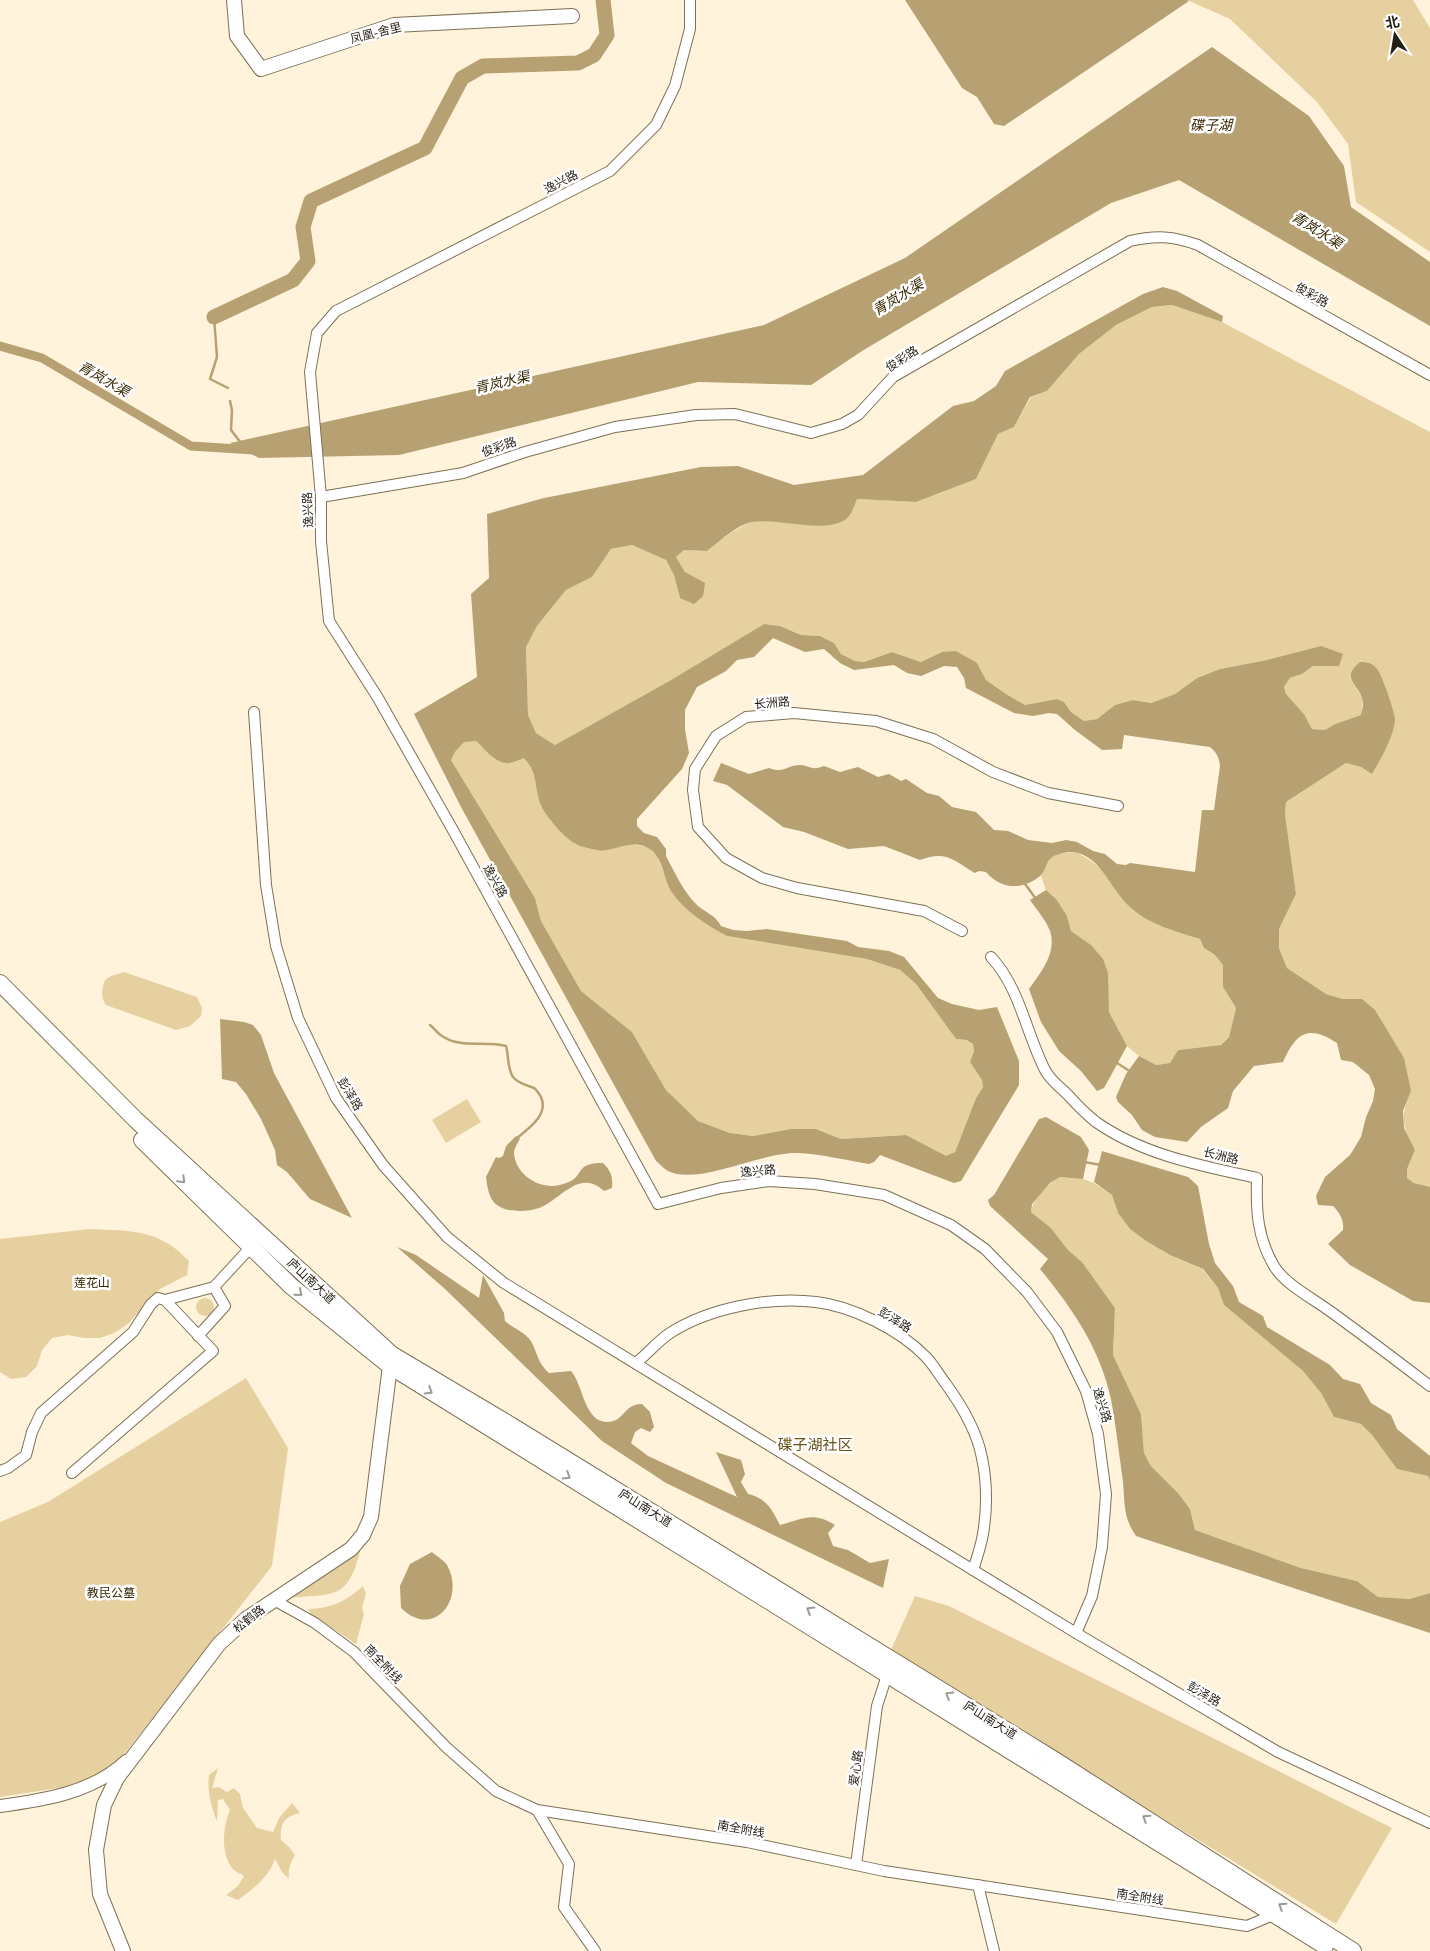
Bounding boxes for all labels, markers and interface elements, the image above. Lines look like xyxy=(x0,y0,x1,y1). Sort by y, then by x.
north arrow xyxy=(1370,10,1420,60)
text: 北 xyxy=(1384,13,1401,32)
street label: 凤凰-舍里 xyxy=(349,20,403,46)
water label: 碟子湖 xyxy=(1190,117,1234,133)
street label: 逸兴路 xyxy=(542,168,580,196)
water label: 青岚水渠 xyxy=(1289,208,1347,253)
water label: 青岚水渠 xyxy=(870,275,928,318)
street label: 俊彩路 xyxy=(1293,280,1331,310)
street label: 俊彩路 xyxy=(883,343,921,375)
water label: 青岚水渠 xyxy=(76,358,134,401)
water label: 青岚水渠 xyxy=(473,367,533,396)
street label: 俊彩路 xyxy=(480,435,518,459)
street label: 逸兴路 xyxy=(300,492,316,528)
street label: 长洲路 xyxy=(753,694,791,712)
street label: 逸兴路 xyxy=(480,862,510,900)
street label: 彭泽路 xyxy=(335,1075,365,1113)
street label: 长洲路 xyxy=(1202,1145,1240,1167)
street label: 逸兴路 xyxy=(739,1162,777,1180)
one-way arrow xyxy=(176,1174,185,1183)
street label: 庐山南大道 xyxy=(284,1255,338,1307)
park label: 莲花山 xyxy=(74,1276,110,1290)
one-way arrow xyxy=(293,1287,302,1296)
street label: 彭泽路 xyxy=(876,1305,914,1335)
one-way arrow xyxy=(423,1384,432,1394)
street label: 逸兴路 xyxy=(1090,1386,1114,1424)
district label: 碟子湖社区 xyxy=(777,1436,853,1454)
one-way arrow xyxy=(561,1470,570,1480)
street label: 庐山南大道 xyxy=(616,1486,674,1530)
park label: 教民公墓 xyxy=(87,1586,135,1600)
street label: 松鹤路 xyxy=(231,1602,267,1636)
one-way arrow xyxy=(807,1606,816,1616)
street label: 南全附线 xyxy=(361,1642,405,1686)
street label: 彭泽路 xyxy=(1185,1679,1223,1709)
one-way arrow xyxy=(945,1691,954,1701)
street label: 庐山南大道 xyxy=(961,1698,1019,1742)
street label: 爱心路 xyxy=(847,1749,865,1787)
one-way arrow xyxy=(1142,1815,1151,1824)
street label: 南全附线 xyxy=(716,1818,766,1840)
street label: 南全附线 xyxy=(1115,1886,1165,1908)
one-way arrow xyxy=(1279,1903,1288,1912)

